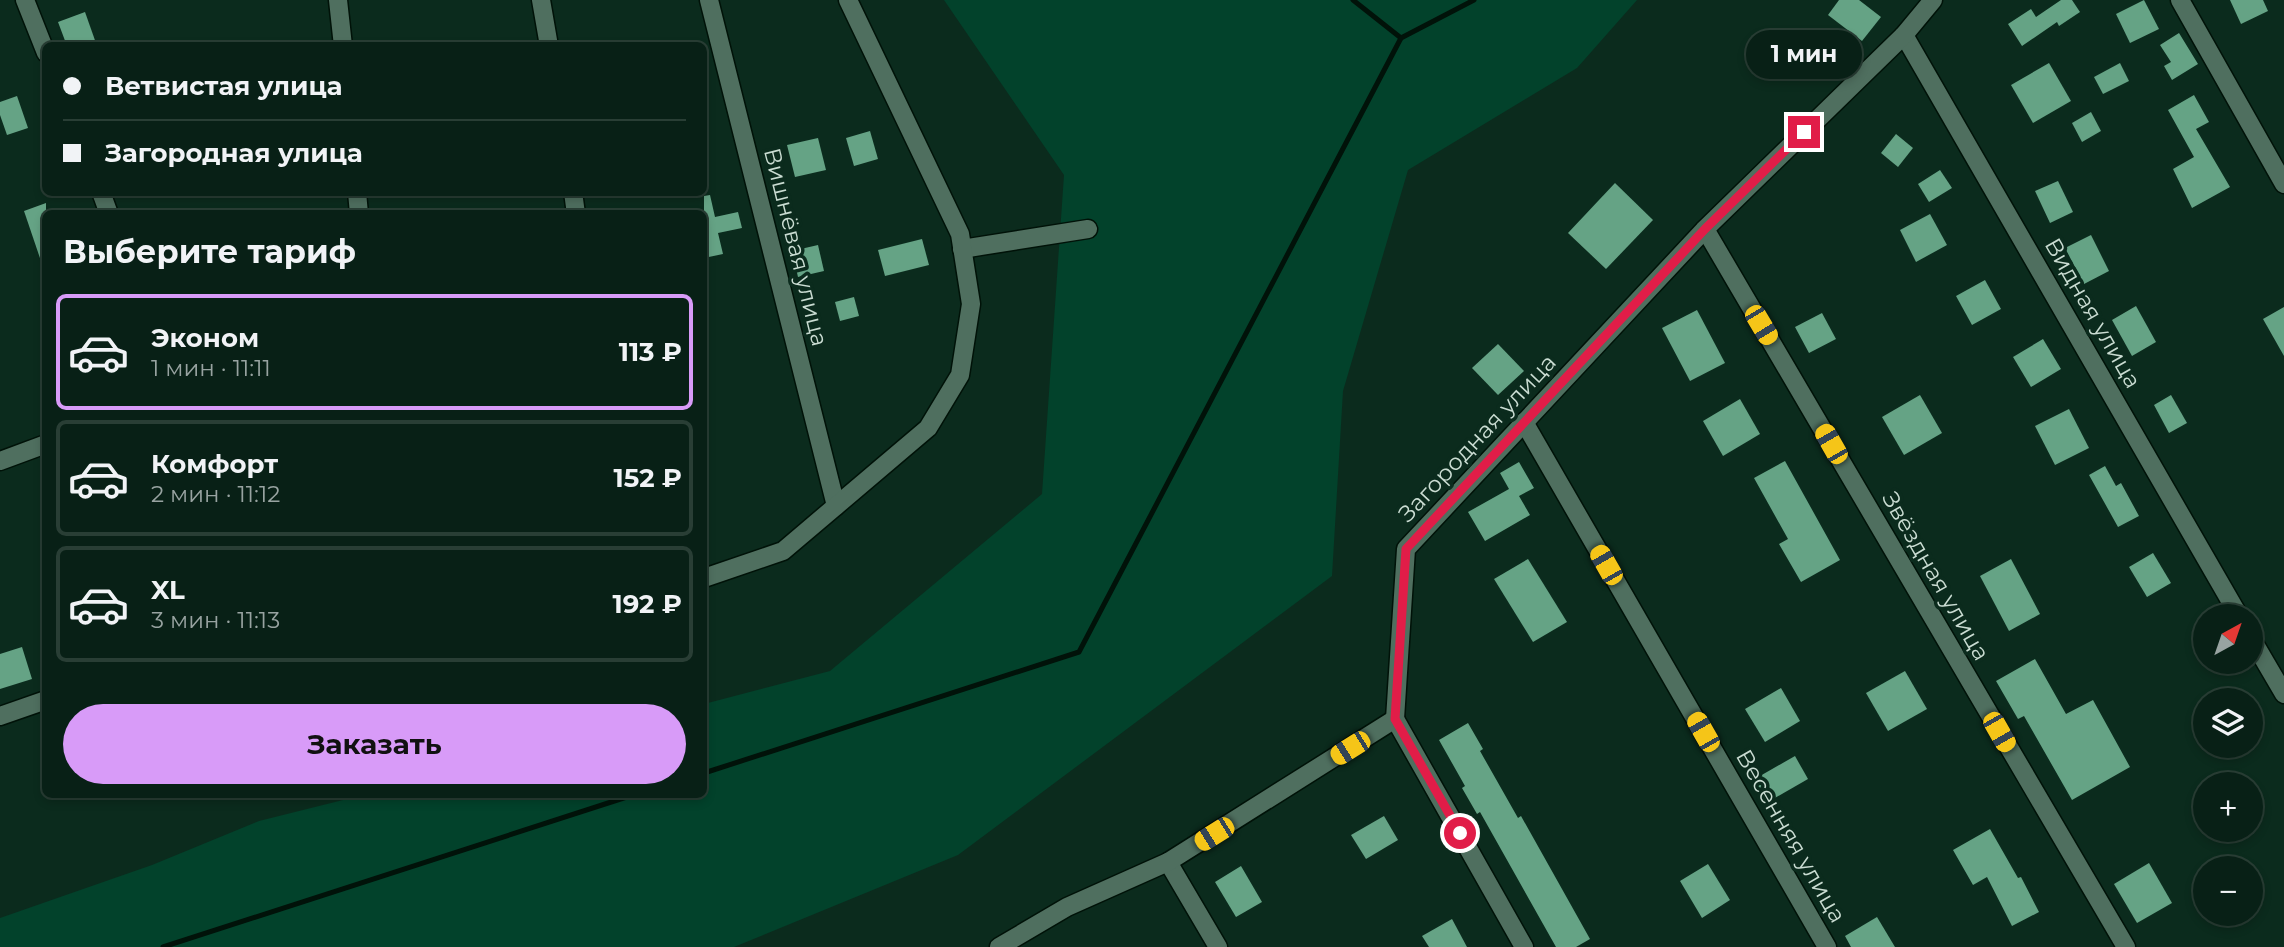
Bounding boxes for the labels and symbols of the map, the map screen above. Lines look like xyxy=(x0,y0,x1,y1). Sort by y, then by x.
callout: 1 мин xyxy=(1746,31,1862,80)
route end xyxy=(1788,116,1820,148)
street label: Вишнёвая улица xyxy=(758,145,834,349)
street label: Видная улица xyxy=(2039,233,2147,393)
car xyxy=(1742,302,1781,348)
street label: Загородная улица xyxy=(1392,348,1562,528)
car xyxy=(1812,421,1851,467)
street label: Звёздная улица xyxy=(1876,487,1996,665)
car xyxy=(1587,542,1626,588)
north arrow xyxy=(2193,604,2263,674)
car xyxy=(1684,709,1723,755)
car xyxy=(1980,709,2019,755)
car xyxy=(1327,728,1374,768)
street label: Весенняя улица xyxy=(1730,744,1852,928)
car xyxy=(1191,814,1238,854)
route start xyxy=(1444,817,1476,849)

